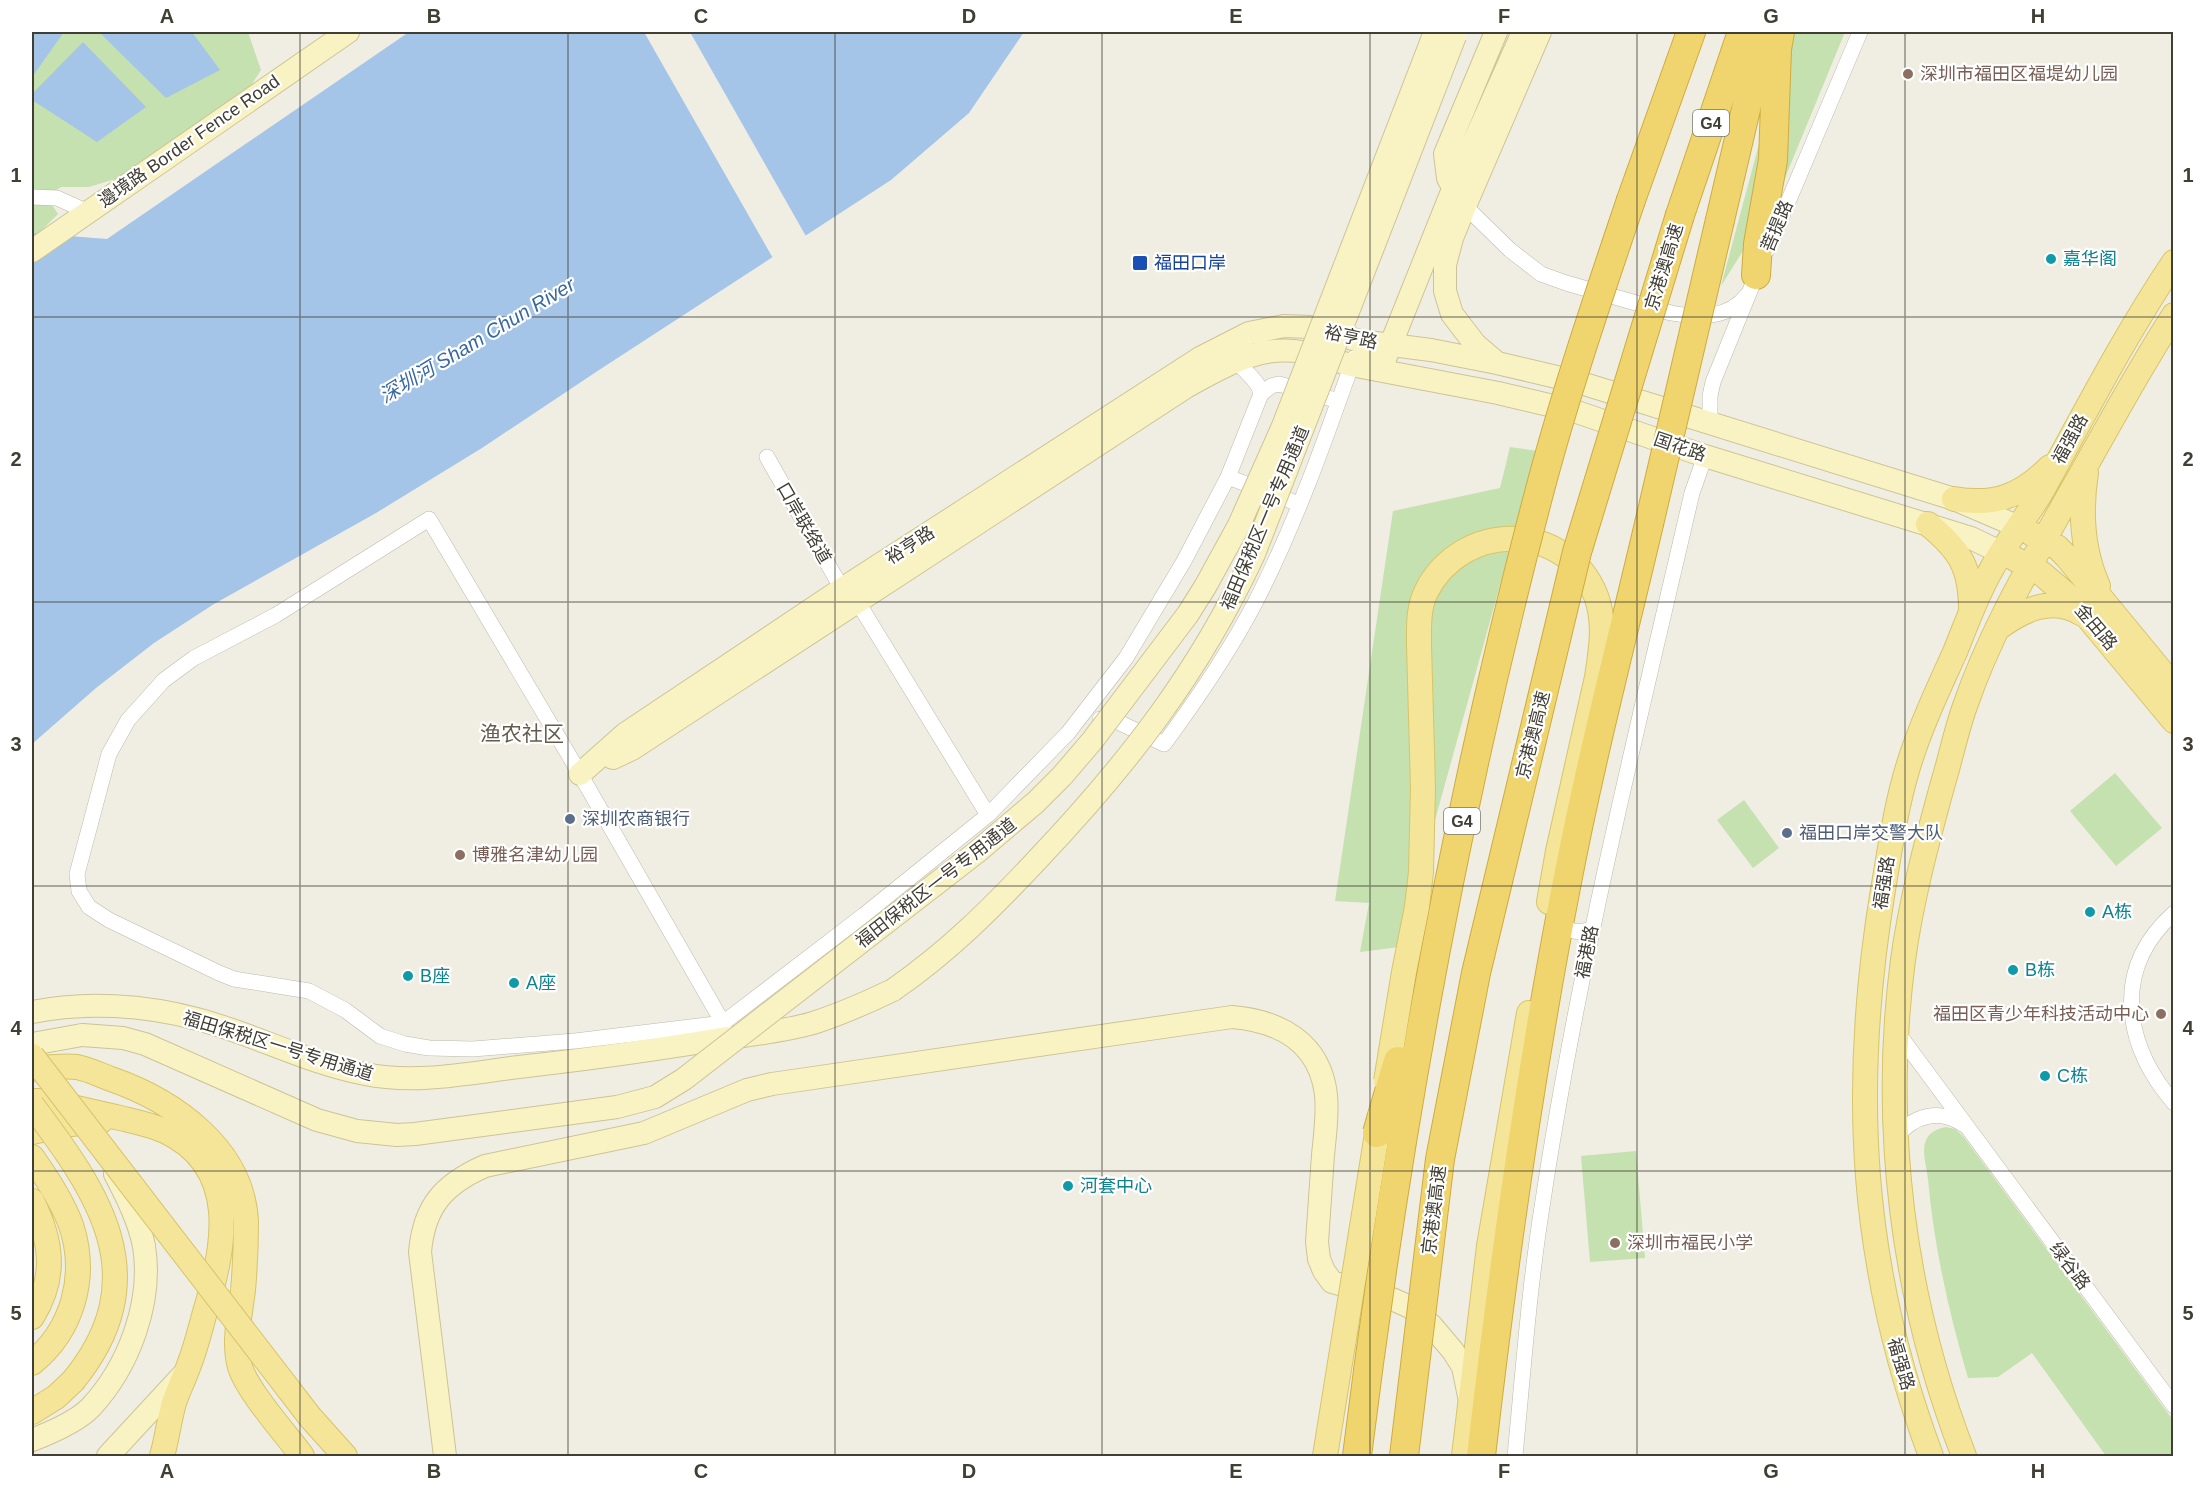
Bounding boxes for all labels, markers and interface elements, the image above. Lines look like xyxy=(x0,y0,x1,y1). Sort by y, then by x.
text: A xyxy=(160,5,174,27)
text: B xyxy=(427,5,441,27)
text: C xyxy=(694,5,708,27)
text: D xyxy=(962,5,976,27)
text: E xyxy=(1229,5,1243,27)
text: F xyxy=(1498,5,1510,27)
text: G xyxy=(1763,5,1779,27)
text: H xyxy=(2031,5,2045,27)
place label: 深圳市福田区福堤幼儿园 xyxy=(1920,64,2118,84)
marker: 深圳市福田区福堤幼儿园 xyxy=(1901,67,1915,81)
street label: 邊境路 Border Fence Road xyxy=(95,71,283,211)
road number: G4 xyxy=(1693,110,1729,136)
text: 1 xyxy=(10,164,22,186)
text: 1 xyxy=(2182,164,2194,186)
street label: 菩提路 xyxy=(1757,197,1797,255)
street label: 京港澳高速 xyxy=(1641,221,1687,313)
place label: 嘉华阁 xyxy=(2063,249,2117,269)
marker: 嘉华阁 xyxy=(2044,252,2058,266)
place label: 福田口岸 xyxy=(1154,253,1226,273)
marker: 福田口岸 xyxy=(1131,254,1149,272)
water label: 深圳河 Sham Chun River xyxy=(376,272,580,407)
street label: 裕亨路 xyxy=(1323,322,1379,352)
street label: 福强路 xyxy=(2048,411,2092,467)
street label: 福田保税区一号专用通道 xyxy=(1217,423,1313,613)
street label: 国花路 xyxy=(1651,429,1709,465)
text: 2 xyxy=(10,448,22,470)
text: 2 xyxy=(2182,448,2194,470)
street label: 口岸联络道 xyxy=(773,479,835,567)
street label: 裕亨路 xyxy=(882,522,938,568)
street label: 金田路 xyxy=(2071,600,2121,654)
street label: 京港澳高速 xyxy=(1512,689,1554,781)
district label: 渔农社区 xyxy=(480,722,564,745)
text: 3 xyxy=(10,733,22,755)
text: 3 xyxy=(2182,733,2194,755)
road number: G4 xyxy=(1444,808,1480,834)
place label: 深圳农商银行 xyxy=(582,809,690,829)
marker: 深圳农商银行 xyxy=(563,812,577,826)
street label: 福田保税区一号专用通道 xyxy=(852,814,1020,952)
place label: 福田口岸交警大队 xyxy=(1799,823,1943,843)
marker: 福田口岸交警大队 xyxy=(1780,826,1794,840)
place label: 博雅名津幼儿园 xyxy=(472,845,598,865)
marker: 博雅名津幼儿园 xyxy=(453,848,467,862)
street label: 福强路 xyxy=(1870,855,1898,911)
place label: A栋 xyxy=(2102,902,2132,922)
marker: A栋 xyxy=(2083,905,2097,919)
street label: 福港路 xyxy=(1572,924,1602,980)
place label: B栋 xyxy=(2025,960,2055,980)
marker: B栋 xyxy=(2006,963,2020,977)
place label: B座 xyxy=(420,966,450,986)
marker: B座 xyxy=(401,969,415,983)
place label: A座 xyxy=(526,973,556,993)
marker: A座 xyxy=(507,976,521,990)
place label: 福田区青少年科技活动中心 xyxy=(1933,1004,2149,1024)
street label: 福田保税区一号专用通道 xyxy=(180,1007,376,1085)
marker: 福田区青少年科技活动中心 xyxy=(2154,1007,2168,1021)
text: 4 xyxy=(10,1017,22,1039)
text: 4 xyxy=(2182,1017,2194,1039)
place label: C栋 xyxy=(2057,1066,2088,1086)
marker: C栋 xyxy=(2038,1069,2052,1083)
street label: 京港澳高速 xyxy=(1419,1164,1449,1256)
place label: 河套中心 xyxy=(1080,1176,1152,1196)
marker: 河套中心 xyxy=(1061,1179,1075,1193)
place label: 深圳市福民小学 xyxy=(1627,1233,1753,1253)
marker: 深圳市福民小学 xyxy=(1608,1236,1622,1250)
street label: 绿谷路 xyxy=(2046,1238,2094,1294)
text: 5 xyxy=(10,1302,22,1324)
text: 5 xyxy=(2182,1302,2194,1324)
street label: 福强路 xyxy=(1884,1335,1918,1393)
text: A xyxy=(160,1460,174,1482)
text: B xyxy=(427,1460,441,1482)
text: C xyxy=(694,1460,708,1482)
text: D xyxy=(962,1460,976,1482)
text: E xyxy=(1229,1460,1243,1482)
text: F xyxy=(1498,1460,1510,1482)
text: G xyxy=(1763,1460,1779,1482)
text: H xyxy=(2031,1460,2045,1482)

